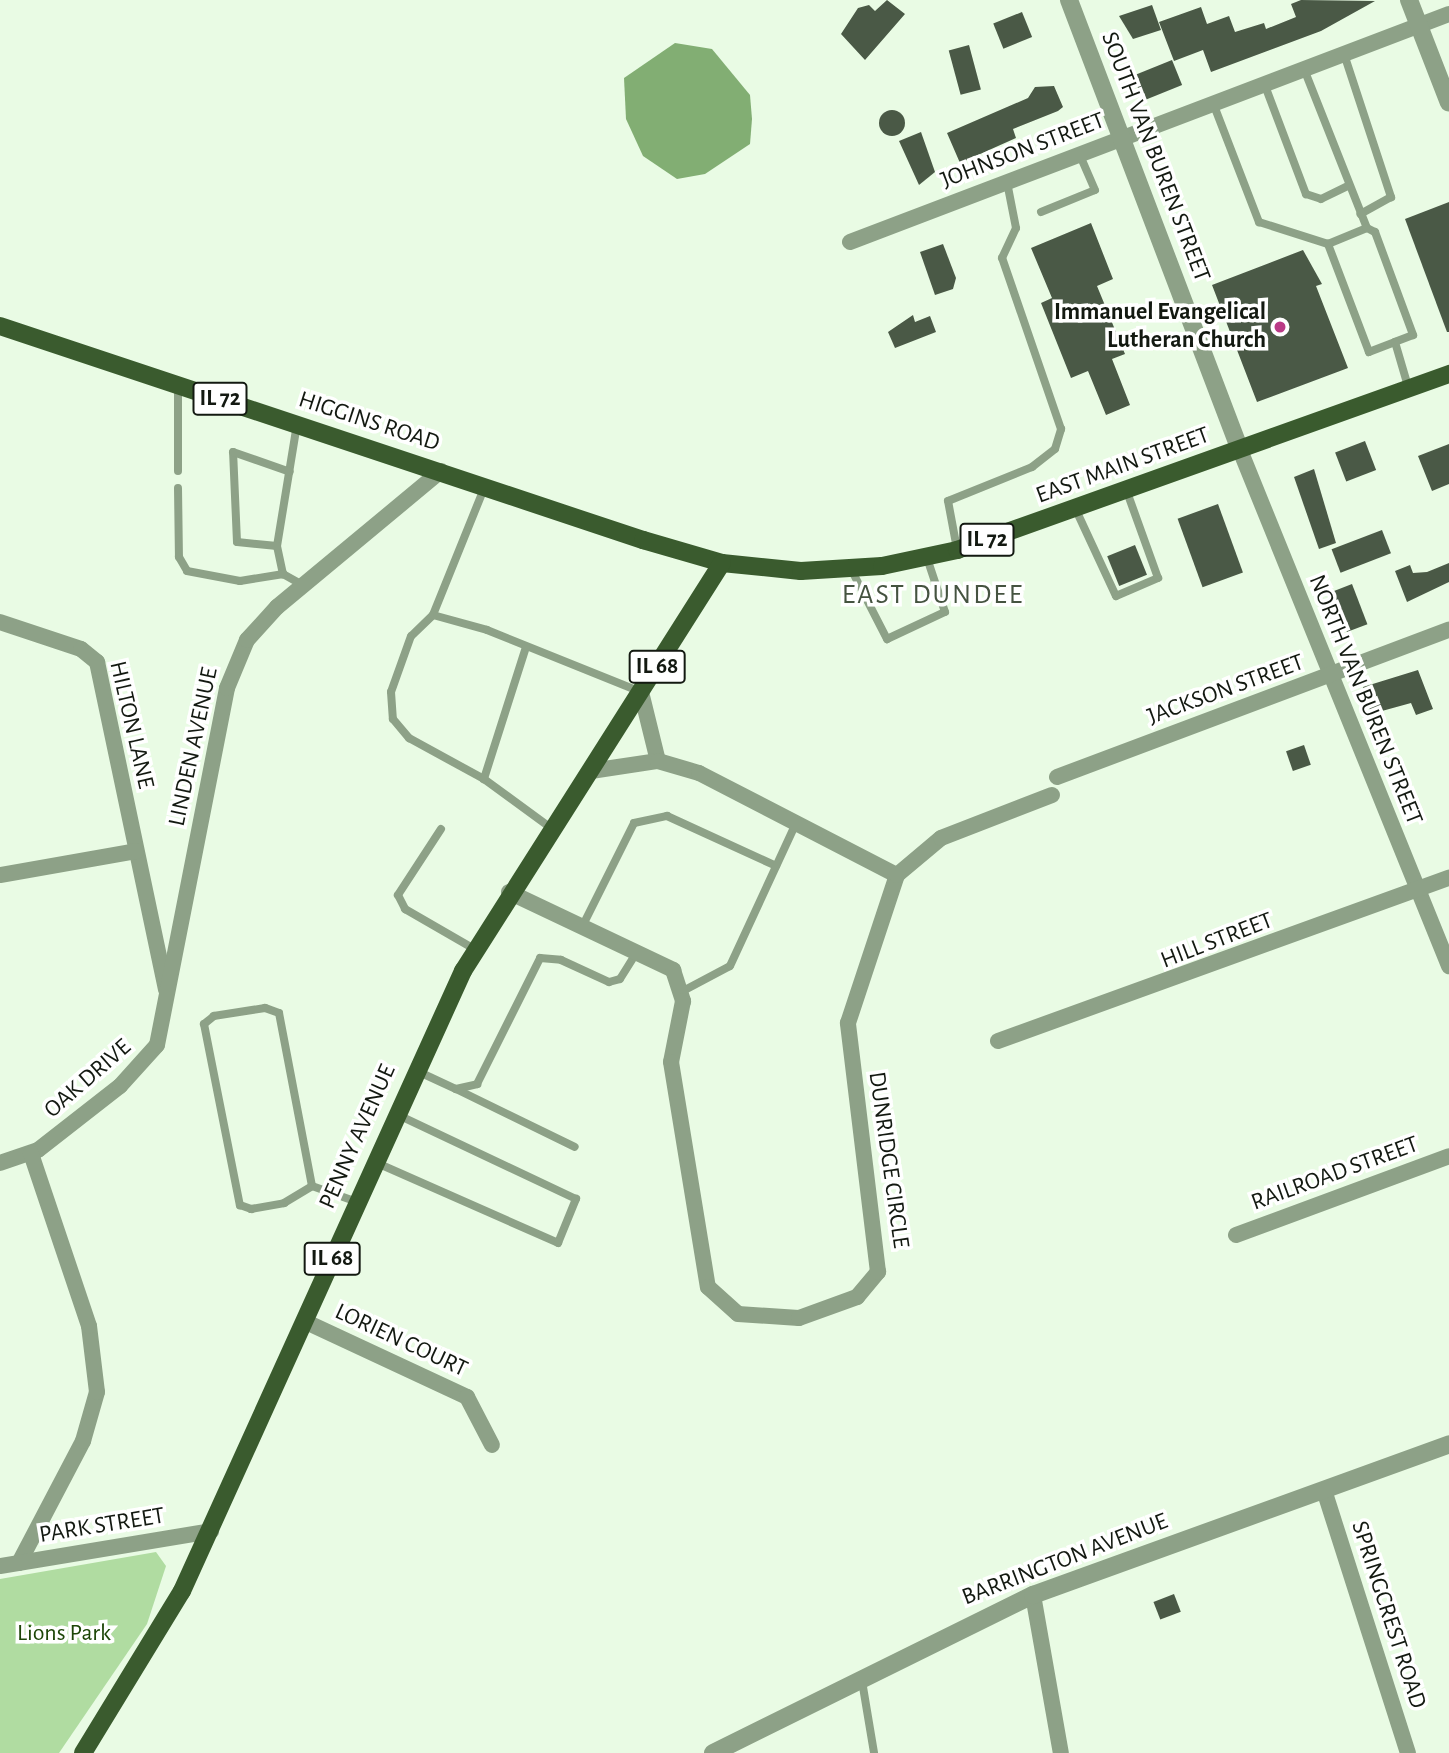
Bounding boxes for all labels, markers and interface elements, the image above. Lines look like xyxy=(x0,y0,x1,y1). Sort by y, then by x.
street label: SOUTH VAN BUREN STREET xyxy=(1094,28,1216,286)
street label: JOHNSON STREET xyxy=(937,107,1109,195)
place label: Immanuel Evangelical Lutheran Church xyxy=(1054,299,1266,355)
marker: Immanuel Evangelical Lutheran Church xyxy=(1272,319,1288,335)
road number: IL 72 xyxy=(192,380,248,418)
street label: HIGGINS ROAD xyxy=(295,386,443,458)
street label: EAST MAIN STREET xyxy=(1032,421,1214,511)
road number: IL 72 xyxy=(959,520,1015,560)
street label: NORTH VAN BUREN STREET xyxy=(1302,571,1428,829)
district label: EAST DUNDEE xyxy=(843,578,1023,612)
road number: IL 68 xyxy=(627,648,687,687)
street label: JACKSON STREET xyxy=(1144,648,1308,732)
street label: HILTON LANE xyxy=(102,658,160,792)
street label: LINDEN AVENUE xyxy=(163,665,225,829)
street label: HILL STREET xyxy=(1157,906,1277,976)
street label: OAK DRIVE xyxy=(39,1033,137,1125)
street label: PENNY AVENUE xyxy=(313,1060,403,1214)
street label: DUNRIDGE CIRCLE xyxy=(861,1070,915,1250)
street label: RAILROAD STREET xyxy=(1247,1130,1423,1218)
road number: IL 68 xyxy=(302,1240,362,1278)
street label: LORIEN COURT xyxy=(330,1298,472,1384)
street label: PARK STREET xyxy=(37,1502,167,1550)
street label: BARRINGTON AVENUE xyxy=(958,1507,1172,1613)
street label: SPRINGCREST ROAD xyxy=(1344,1518,1432,1712)
park label: Lions Park xyxy=(17,1620,111,1648)

